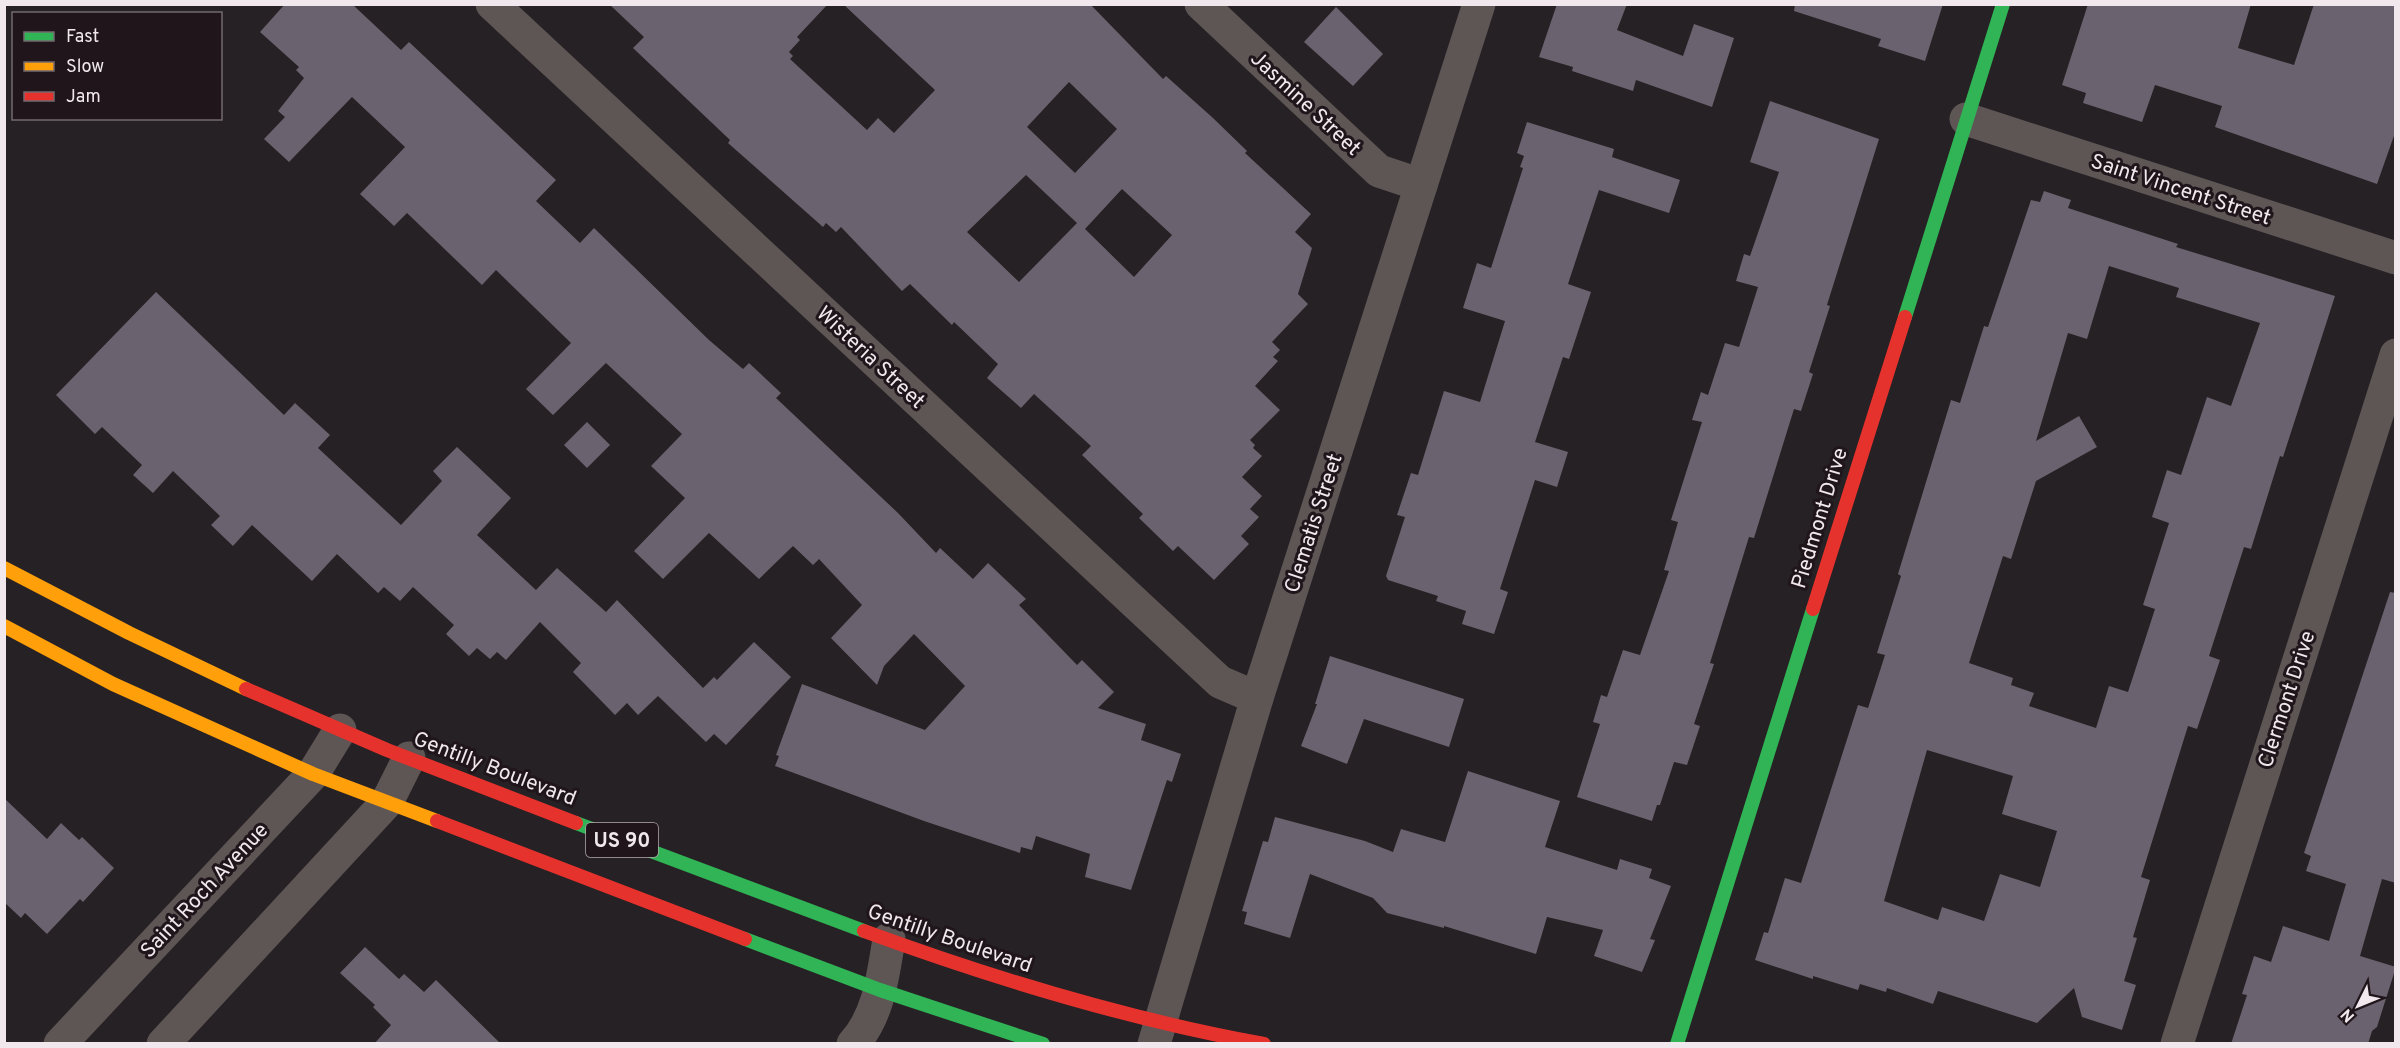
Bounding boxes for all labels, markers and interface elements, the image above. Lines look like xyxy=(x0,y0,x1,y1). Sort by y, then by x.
legend xyxy=(12,12,222,120)
text: Fast xyxy=(66,26,99,49)
street label: Jasmine Street xyxy=(1244,46,1366,162)
text: Slow xyxy=(66,56,104,79)
text: Jam xyxy=(66,86,101,109)
street label: Saint Vincent Street xyxy=(2087,149,2274,232)
street label: Wisteria Street xyxy=(810,301,930,415)
street label: Piedmont Drive xyxy=(1786,445,1855,592)
street label: Clematis Street xyxy=(1279,450,1350,596)
street label: Clermont Drive xyxy=(2253,628,2322,771)
street label: Gentilly Boulevard xyxy=(409,726,580,813)
street label: Saint Roch Avenue xyxy=(135,818,275,964)
road number: US 90 xyxy=(586,823,658,857)
street label: Gentilly Boulevard xyxy=(864,899,1035,980)
north arrow xyxy=(2328,976,2388,1036)
text: N xyxy=(2337,1004,2360,1026)

